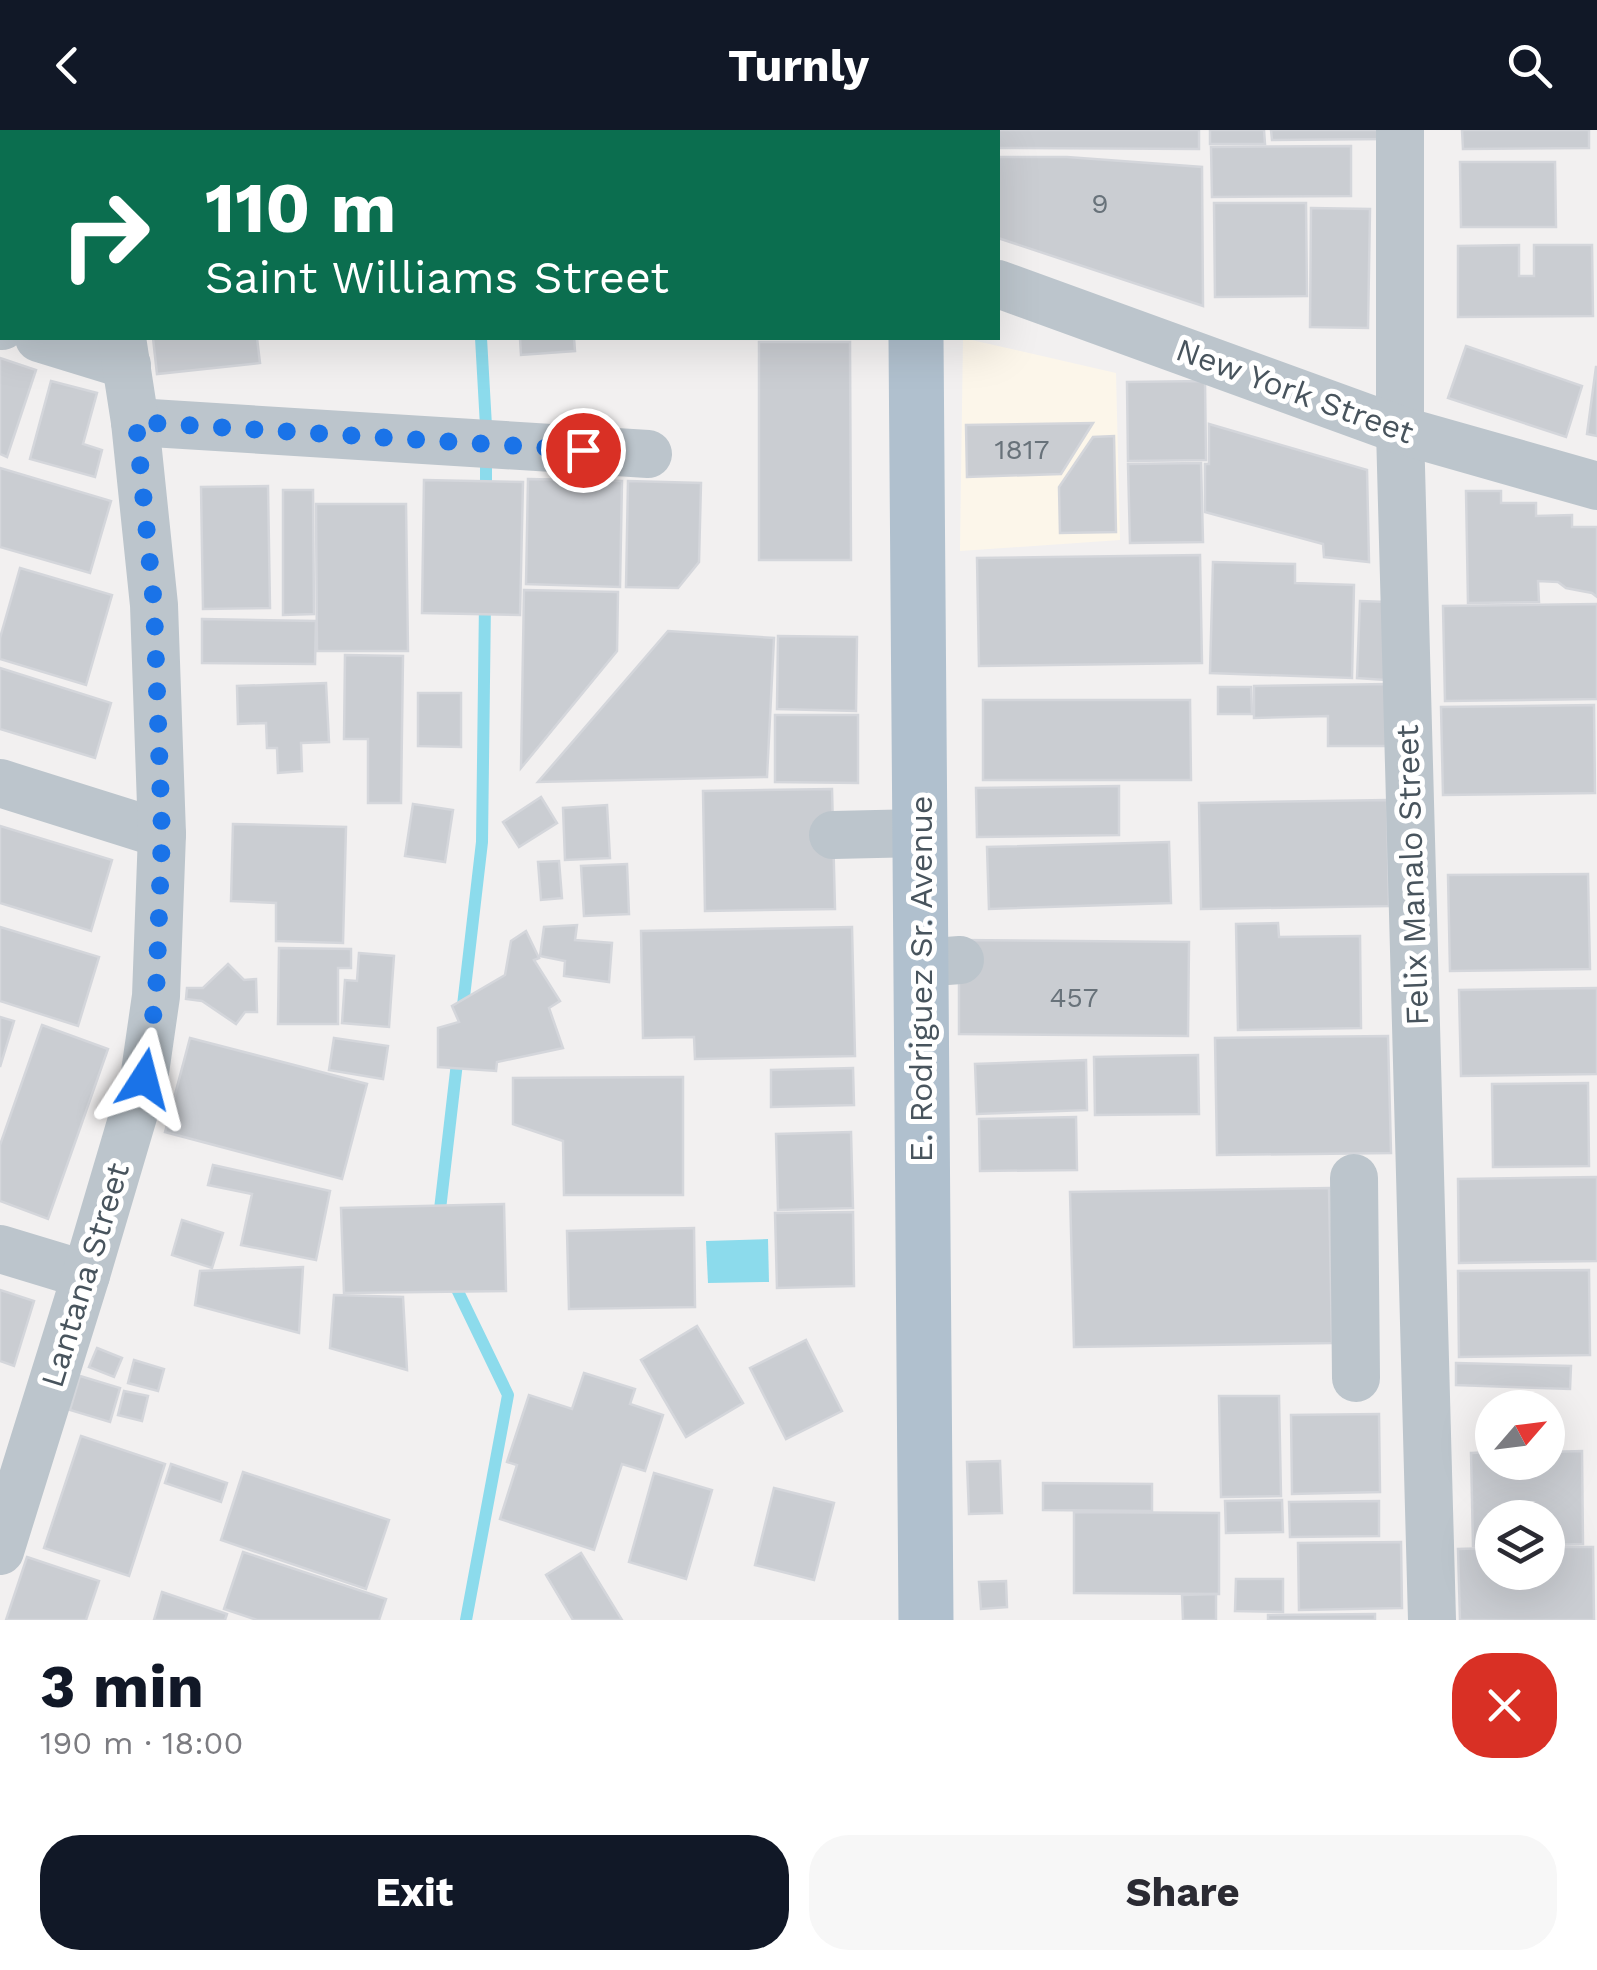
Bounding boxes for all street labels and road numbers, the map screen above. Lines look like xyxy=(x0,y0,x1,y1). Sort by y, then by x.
street label: New York Street xyxy=(1171,330,1419,452)
street label: Felix Manalo Street xyxy=(1388,724,1436,1026)
street label: E. Rodriguez Sr. Avenue xyxy=(902,796,940,1162)
street label: Lantana Street xyxy=(33,1158,137,1392)

